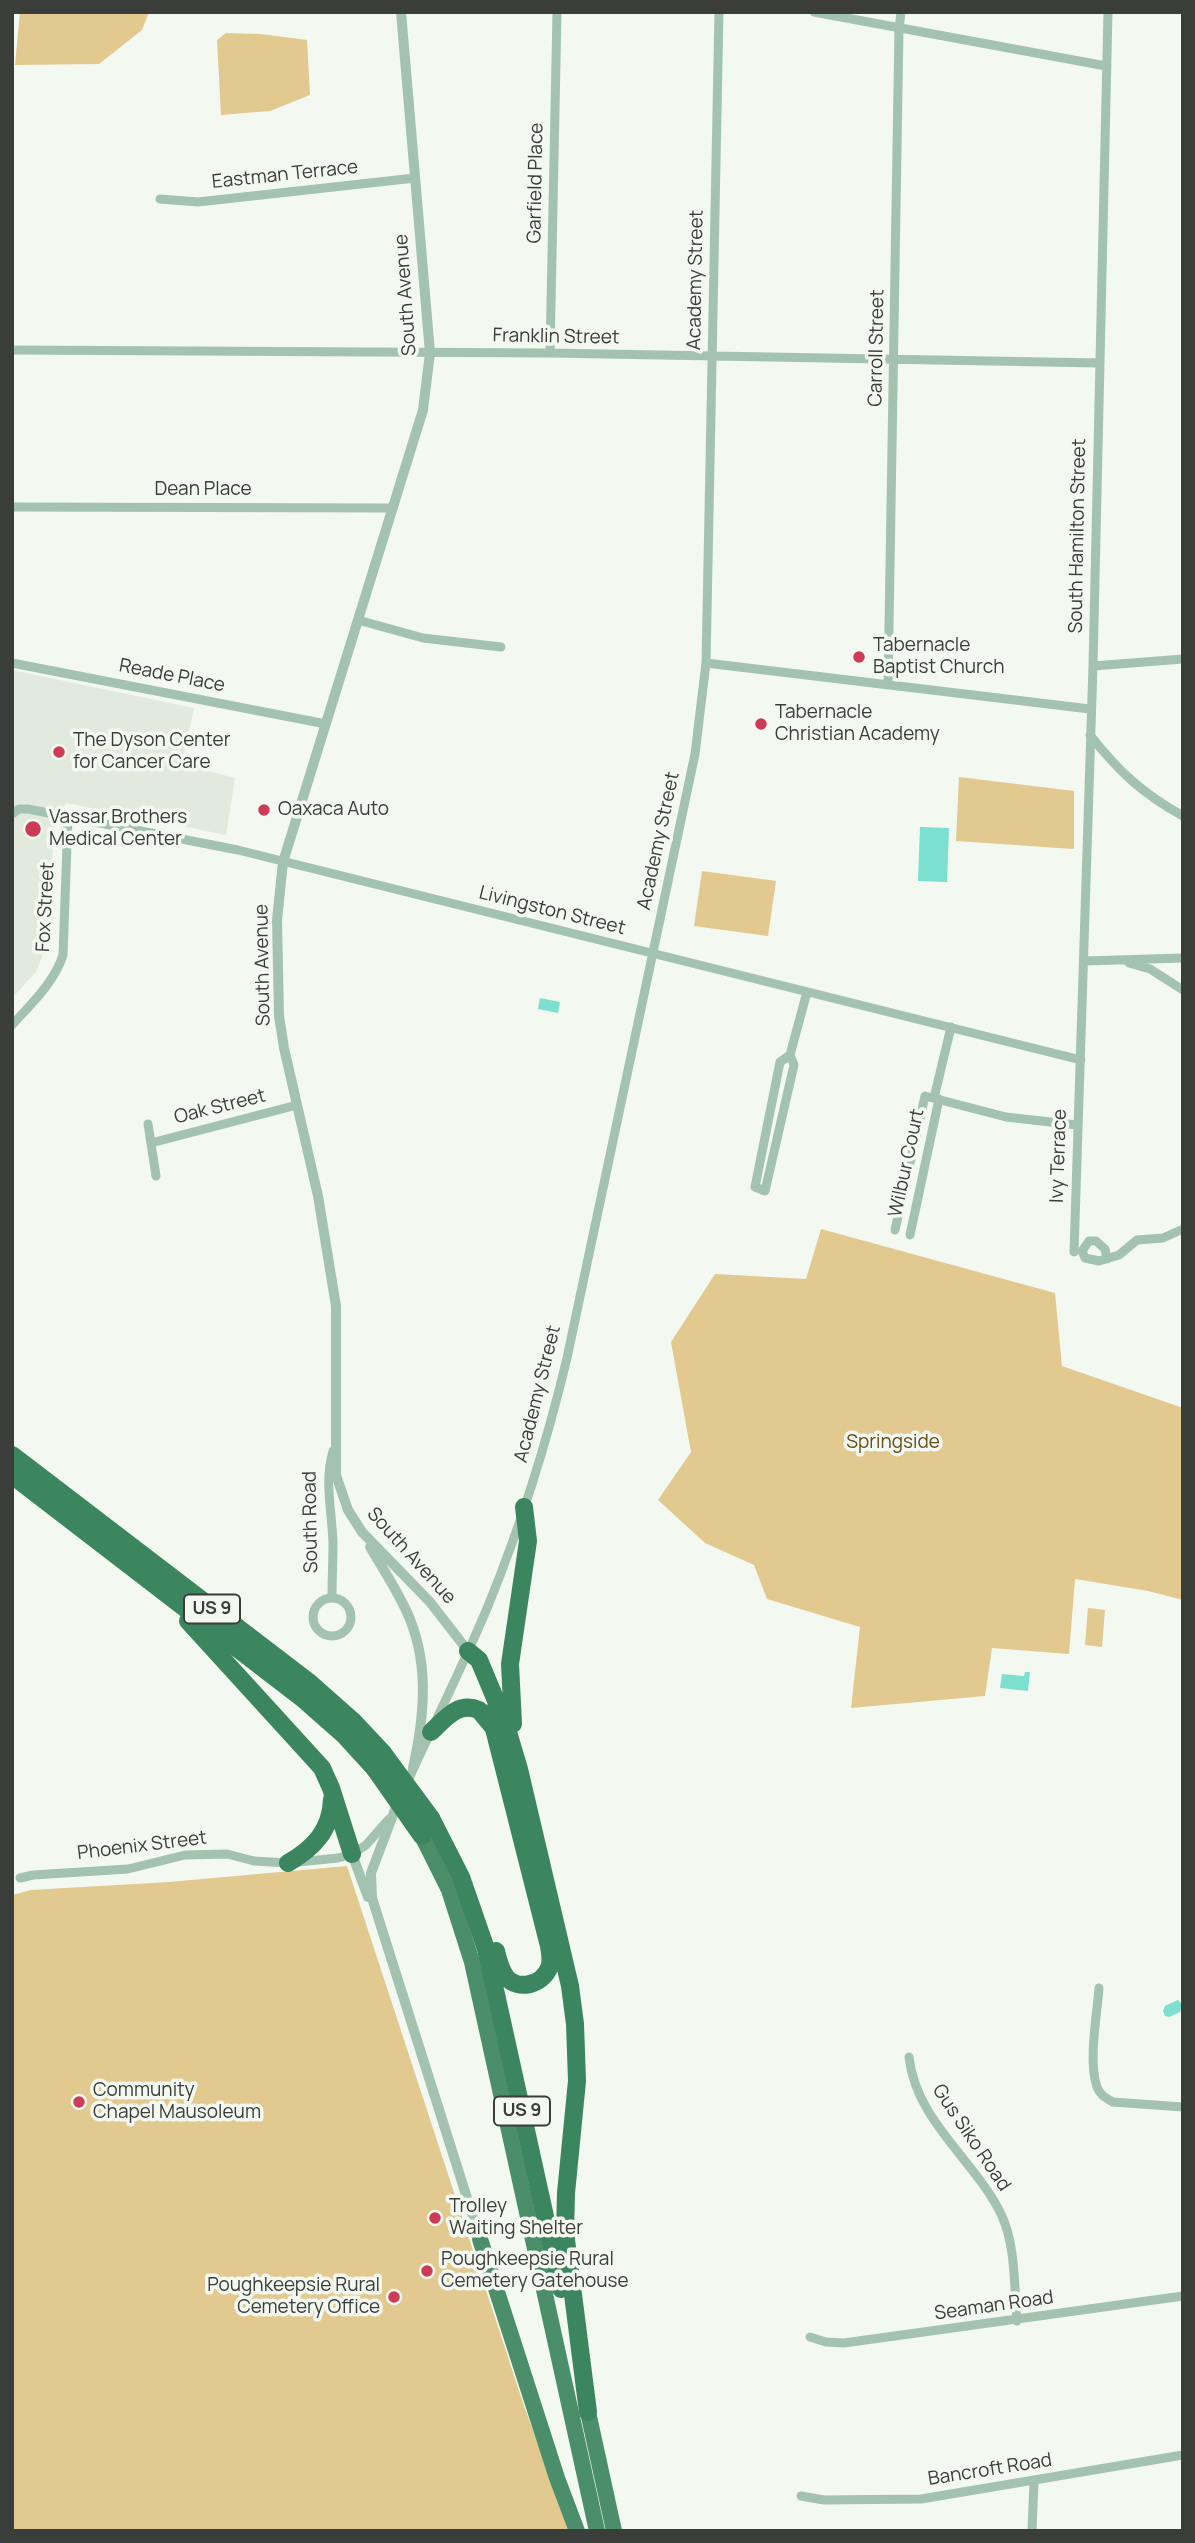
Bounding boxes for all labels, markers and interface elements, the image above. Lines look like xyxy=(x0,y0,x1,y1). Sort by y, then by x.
street label: Garfield Place xyxy=(524,122,548,244)
street label: Eastman Terrace xyxy=(211,156,359,194)
street label: Academy Street xyxy=(683,210,709,350)
street label: South Avenue xyxy=(390,233,422,357)
street label: Carroll Street xyxy=(865,289,889,407)
street label: Franklin Street xyxy=(492,324,620,350)
street label: South Hamilton Street xyxy=(1065,438,1091,634)
street label: Dean Place xyxy=(154,479,252,501)
place label: Tabernacle Baptist Church xyxy=(873,635,1005,679)
marker: Tabernacle Baptist Church xyxy=(851,649,867,665)
street label: Reade Place xyxy=(117,655,227,697)
place label: Tabernacle Christian Academy xyxy=(775,702,940,746)
marker: Tabernacle Christian Academy xyxy=(753,716,769,732)
place label: The Dyson Center for Cancer Care xyxy=(73,730,230,774)
marker: The Dyson Center for Cancer Care xyxy=(51,744,67,760)
street label: Academy Street xyxy=(633,770,685,912)
place label: Oaxaca Auto xyxy=(278,799,389,821)
marker: Oaxaca Auto xyxy=(256,802,272,818)
place label: Vassar Brothers Medical Center xyxy=(49,807,187,851)
marker: Vassar Brothers Medical Center xyxy=(23,819,43,839)
street label: Fox Street xyxy=(32,861,60,953)
street label: Livingston Street xyxy=(476,882,628,940)
street label: South Avenue xyxy=(251,904,275,1026)
street label: Oak Street xyxy=(172,1085,268,1129)
street label: Wilbur Court xyxy=(884,1107,930,1219)
street label: Ivy Terrace xyxy=(1046,1109,1072,1203)
street label: Academy Street xyxy=(510,1323,566,1465)
park label: Springside xyxy=(846,1432,940,1454)
street label: South Road xyxy=(299,1471,323,1573)
street label: South Avenue xyxy=(362,1503,460,1609)
road number: US 9 xyxy=(184,1594,240,1624)
street label: Phoenix Street xyxy=(76,1827,208,1865)
place label: Community Chapel Mausoleum xyxy=(93,2080,261,2124)
street label: Gus Siko Road xyxy=(927,2080,1015,2196)
marker: Community Chapel Mausoleum xyxy=(71,2094,87,2110)
road number: US 9 xyxy=(494,2096,550,2126)
place label: Trolley Waiting Shelter xyxy=(449,2196,583,2240)
marker: Trolley Waiting Shelter xyxy=(427,2210,443,2226)
place label: Poughkeepsie Rural Cemetery Gatehouse xyxy=(441,2249,629,2293)
marker: Poughkeepsie Rural Cemetery Gatehouse xyxy=(419,2263,435,2279)
place label: Poughkeepsie Rural Cemetery Office xyxy=(207,2275,380,2319)
street label: Seaman Road xyxy=(933,2286,1055,2326)
marker: Poughkeepsie Rural Cemetery Office xyxy=(386,2289,402,2305)
street label: Bancroft Road xyxy=(926,2449,1054,2491)

